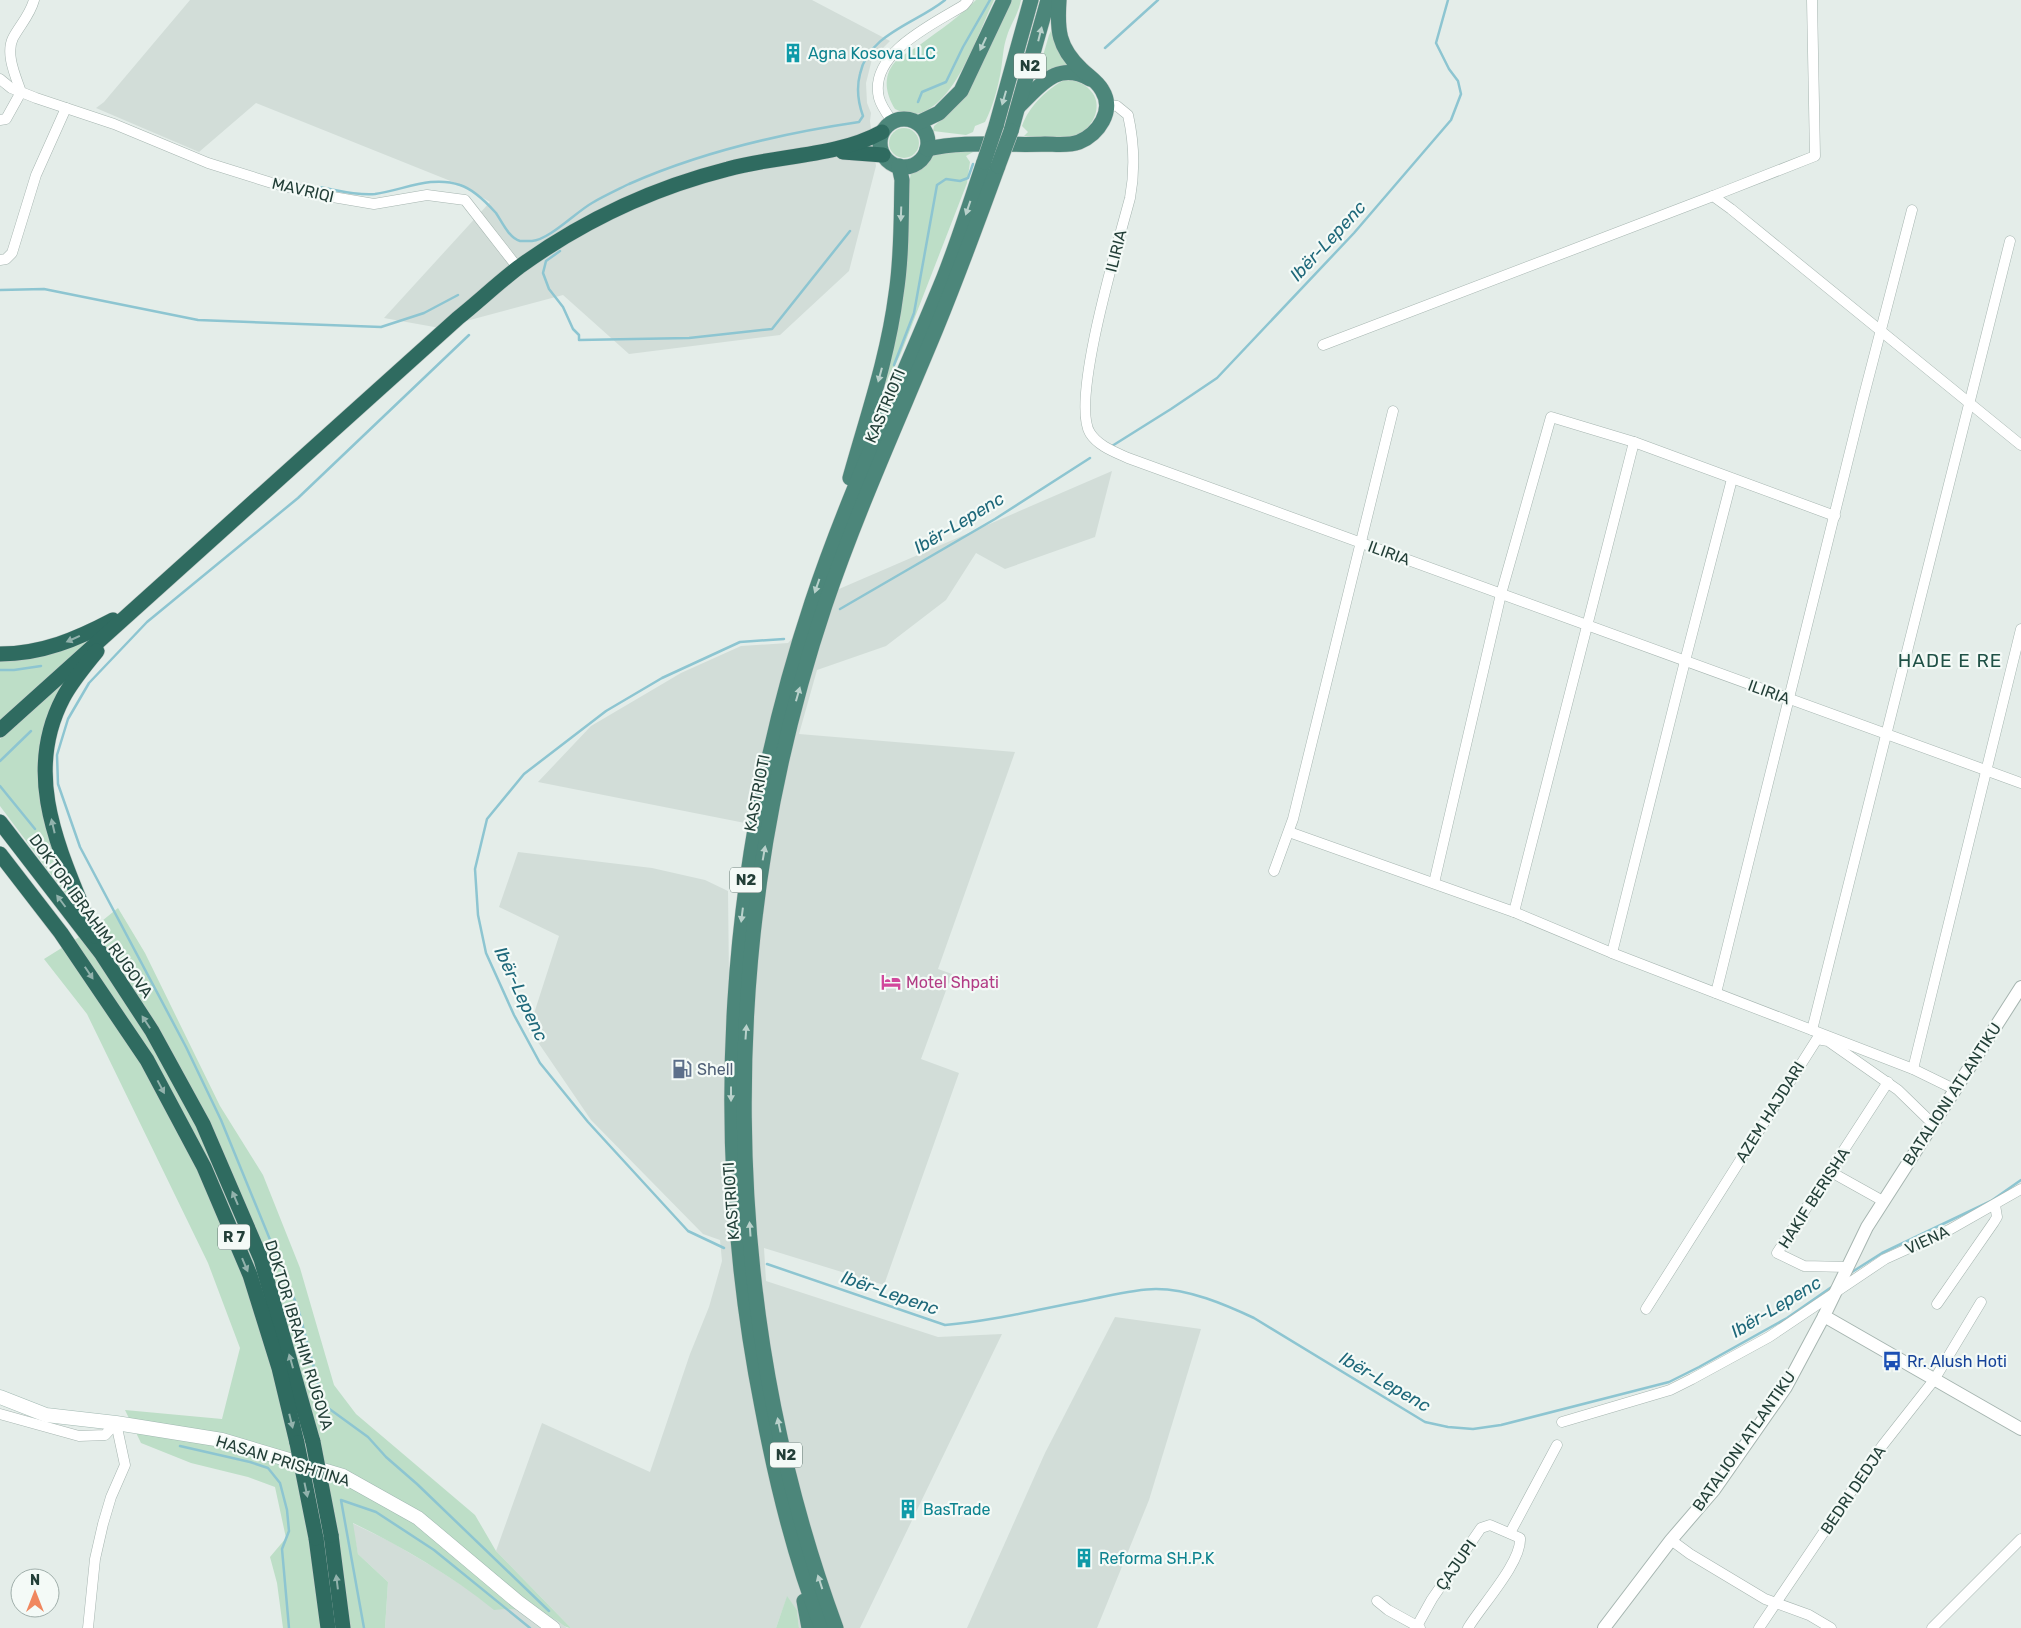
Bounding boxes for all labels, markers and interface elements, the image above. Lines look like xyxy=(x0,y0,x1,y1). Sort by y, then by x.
one-way arrow xyxy=(1036,26,1044,41)
one-way arrow xyxy=(979,37,987,51)
building icon: Agna Kosova LLC xyxy=(782,42,804,64)
place label: Agna Kosova LLC xyxy=(808,44,936,63)
road number: N2 xyxy=(1014,54,1046,78)
one-way arrow xyxy=(1000,90,1008,105)
street label: MAVRIQI xyxy=(270,174,336,206)
water label: Ibër-Lepenc xyxy=(1285,196,1371,286)
one-way arrow xyxy=(964,201,972,216)
one-way arrow xyxy=(896,207,904,223)
street label: ILIRIA xyxy=(1102,227,1131,274)
street label: KASTRIOTI xyxy=(861,366,909,446)
one-way arrow xyxy=(875,368,883,383)
water label: Ibër-Lepenc xyxy=(910,487,1008,559)
street label: ILIRIA xyxy=(1365,537,1413,569)
one-way arrow xyxy=(813,579,821,594)
one-way arrow xyxy=(66,636,80,644)
district label: HADE E RE xyxy=(1898,649,2002,672)
street label: ILIRIA xyxy=(1745,676,1793,708)
one-way arrow xyxy=(794,687,802,702)
street label: KASTRIOTI xyxy=(740,753,774,833)
one-way arrow xyxy=(49,819,57,834)
street label: DOKTOR IBRAHIM RUGOVA xyxy=(25,830,157,1002)
one-way arrow xyxy=(760,845,768,861)
road number: N2 xyxy=(730,868,762,892)
one-way arrow xyxy=(55,895,66,908)
one-way arrow xyxy=(738,907,746,923)
water label: Ibër-Lepenc xyxy=(490,943,553,1045)
one-way arrow xyxy=(84,966,93,980)
hotel icon: Motel Shpati xyxy=(880,971,902,993)
place label: Motel Shpati xyxy=(906,973,999,992)
one-way arrow xyxy=(141,1016,151,1029)
street label: BATALIONI ATLANTIKU xyxy=(1899,1019,2005,1169)
one-way arrow xyxy=(742,1024,750,1040)
fuel station icon: Shell xyxy=(671,1058,693,1080)
street label: AZEM HAJDARI xyxy=(1731,1058,1809,1166)
place label: Shell xyxy=(697,1060,733,1079)
one-way arrow xyxy=(157,1080,165,1094)
one-way arrow xyxy=(727,1087,735,1103)
street label: HAKIF BERISHA xyxy=(1774,1144,1854,1252)
street label: KASTRIOTI xyxy=(719,1161,743,1241)
one-way arrow xyxy=(231,1191,239,1205)
one-way arrow xyxy=(745,1221,753,1237)
street label: VIENA xyxy=(1902,1221,1952,1258)
road number: R 7 xyxy=(218,1224,250,1250)
street label: DOKTOR IBRAHIM RUGOVA xyxy=(261,1238,337,1433)
one-way arrow xyxy=(242,1258,250,1273)
water label: Ibër-Lepenc xyxy=(838,1266,942,1320)
water label: Ibër-Lepenc xyxy=(1727,1271,1825,1343)
water label: Ibër-Lepenc xyxy=(1335,1347,1435,1417)
bus stop icon: Rr. Alush Hoti xyxy=(1881,1350,1903,1372)
place label: Rr. Alush Hoti xyxy=(1907,1352,2007,1371)
one-way arrow xyxy=(287,1353,295,1369)
street label: BATALIONI ATLANTIKU xyxy=(1689,1367,1799,1515)
one-way arrow xyxy=(287,1414,295,1429)
one-way arrow xyxy=(775,1417,783,1432)
street label: HASAN PRISHTINA xyxy=(214,1432,353,1491)
road number: N2 xyxy=(770,1442,802,1468)
street label: BEDRI DEDJA xyxy=(1816,1442,1890,1538)
one-way arrow xyxy=(303,1483,311,1499)
building icon: BasTrade xyxy=(897,1498,919,1520)
place label: BasTrade xyxy=(923,1500,990,1519)
street label: ÇAJUPI xyxy=(1432,1536,1480,1594)
building icon: Reforma SH.P.K xyxy=(1073,1547,1095,1569)
place label: Reforma SH.P.K xyxy=(1099,1549,1215,1568)
north arrow xyxy=(10,1568,60,1618)
text: N xyxy=(30,1572,40,1589)
one-way arrow xyxy=(333,1573,341,1589)
one-way arrow xyxy=(816,1574,824,1589)

